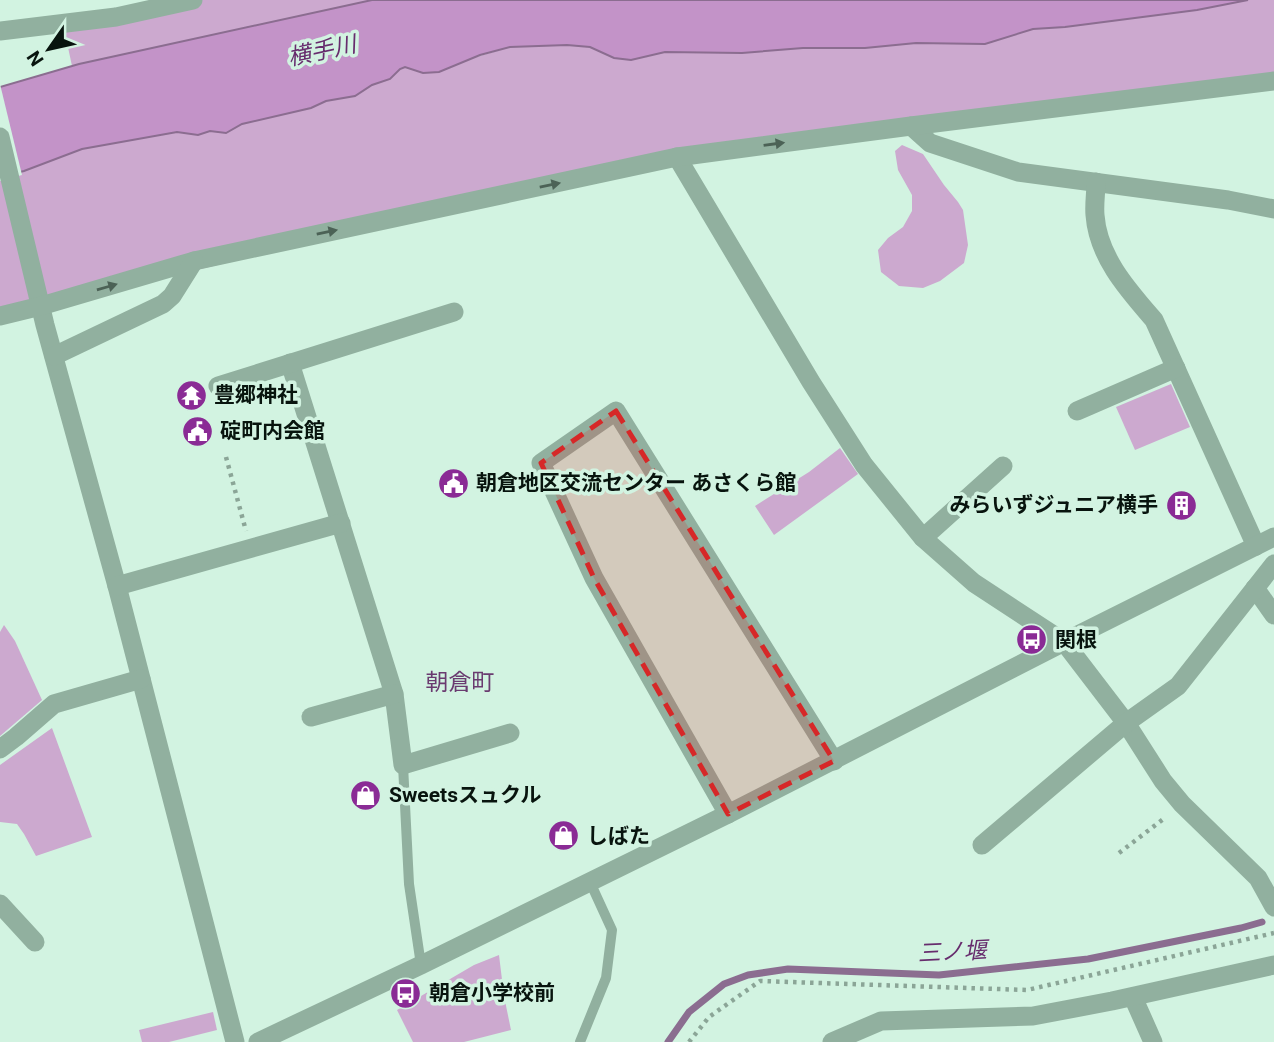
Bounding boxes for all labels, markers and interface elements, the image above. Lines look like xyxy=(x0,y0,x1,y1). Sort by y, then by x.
north arrow xyxy=(14,14,84,84)
water label: 横手川 xyxy=(285,30,361,71)
text: N xyxy=(22,46,49,70)
one-way arrow xyxy=(763,139,785,150)
one-way arrow xyxy=(539,179,561,190)
one-way arrow xyxy=(316,227,338,238)
one-way arrow xyxy=(96,281,117,291)
temple icon: 豊郷神社 xyxy=(174,378,208,412)
place label: 豊郷神社 xyxy=(214,383,298,407)
public building icon: 碇町内会館 xyxy=(180,414,214,448)
place label: 碇町内会館 xyxy=(220,419,325,443)
public building icon: 朝倉地区交流センター あさくら館 xyxy=(436,466,470,500)
place label: 朝倉地区交流センター あさくら館 xyxy=(476,471,796,495)
building icon: みらいずジュニア横手 xyxy=(1164,488,1198,522)
place label: みらいずジュニア横手 xyxy=(949,493,1158,517)
bus stop icon: 関根 xyxy=(1015,623,1049,657)
place label: 関根 xyxy=(1055,628,1097,652)
district label: 朝倉町 xyxy=(426,669,495,696)
shop icon: Sweetsスュクル xyxy=(349,778,383,812)
place label: Sweetsスュクル xyxy=(389,783,541,807)
shop icon: しばた xyxy=(547,819,581,853)
place label: しばた xyxy=(587,824,650,848)
water label: 三ノ堰 xyxy=(917,937,991,967)
bus stop icon: 朝倉小学校前 xyxy=(389,976,423,1010)
place label: 朝倉小学校前 xyxy=(429,981,555,1005)

